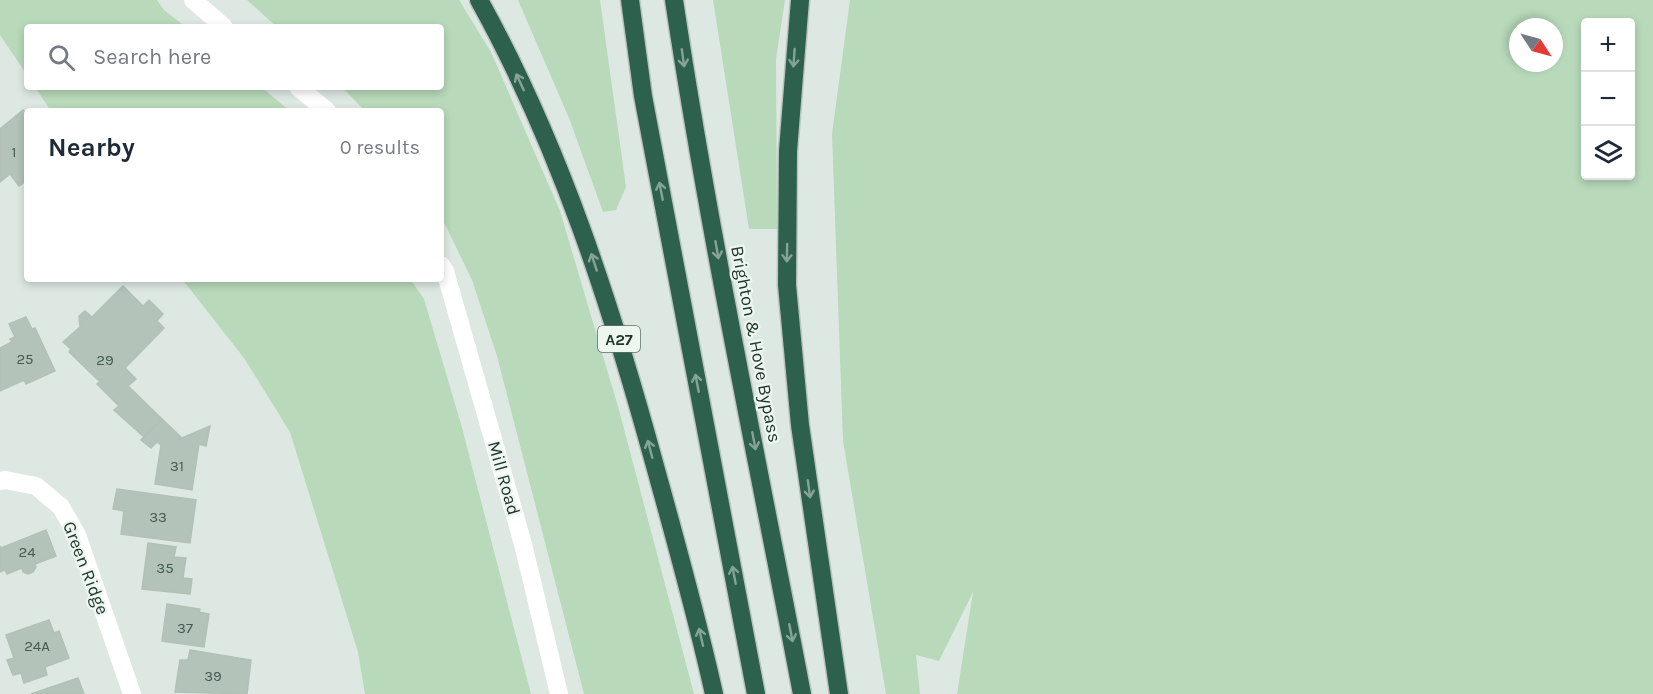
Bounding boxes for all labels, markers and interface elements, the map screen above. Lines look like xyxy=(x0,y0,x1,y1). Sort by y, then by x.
north arrow xyxy=(1509,18,1563,72)
map controls xyxy=(1581,18,1635,180)
button: + xyxy=(1581,18,1635,72)
search box xyxy=(24,24,444,90)
icon: search xyxy=(45,41,78,74)
text: Search here xyxy=(93,44,211,70)
one-way arrow xyxy=(677,47,688,67)
one-way arrow xyxy=(789,48,800,68)
button: − xyxy=(1581,72,1635,126)
one-way arrow xyxy=(514,73,526,91)
button: layers xyxy=(1581,126,1635,180)
text: Nearby xyxy=(48,132,135,163)
text: 0 results xyxy=(340,136,420,159)
house number: 1 xyxy=(12,143,16,161)
one-way arrow xyxy=(655,182,666,202)
one-way arrow xyxy=(712,240,723,259)
one-way arrow xyxy=(781,243,793,263)
street label: Brighton & Hove Bypass xyxy=(726,244,786,444)
one-way arrow xyxy=(588,253,599,272)
road number: A27 xyxy=(598,326,640,352)
house number: 25 xyxy=(16,350,34,368)
house number: 29 xyxy=(96,351,114,369)
one-way arrow xyxy=(691,374,702,393)
one-way arrow xyxy=(749,431,760,451)
street label: Mill Road xyxy=(483,438,525,518)
one-way arrow xyxy=(644,440,655,459)
house number: 31 xyxy=(170,457,184,475)
one-way arrow xyxy=(803,478,814,498)
house number: 33 xyxy=(149,508,167,526)
street label: Green Ridge xyxy=(58,518,114,618)
house number: 24 xyxy=(18,543,36,561)
house number: 35 xyxy=(156,559,174,577)
one-way arrow xyxy=(728,565,739,585)
house number: 37 xyxy=(177,619,193,637)
one-way arrow xyxy=(786,623,797,642)
one-way arrow xyxy=(695,628,707,647)
house number: 24A xyxy=(24,637,50,655)
house number: 39 xyxy=(204,667,222,685)

